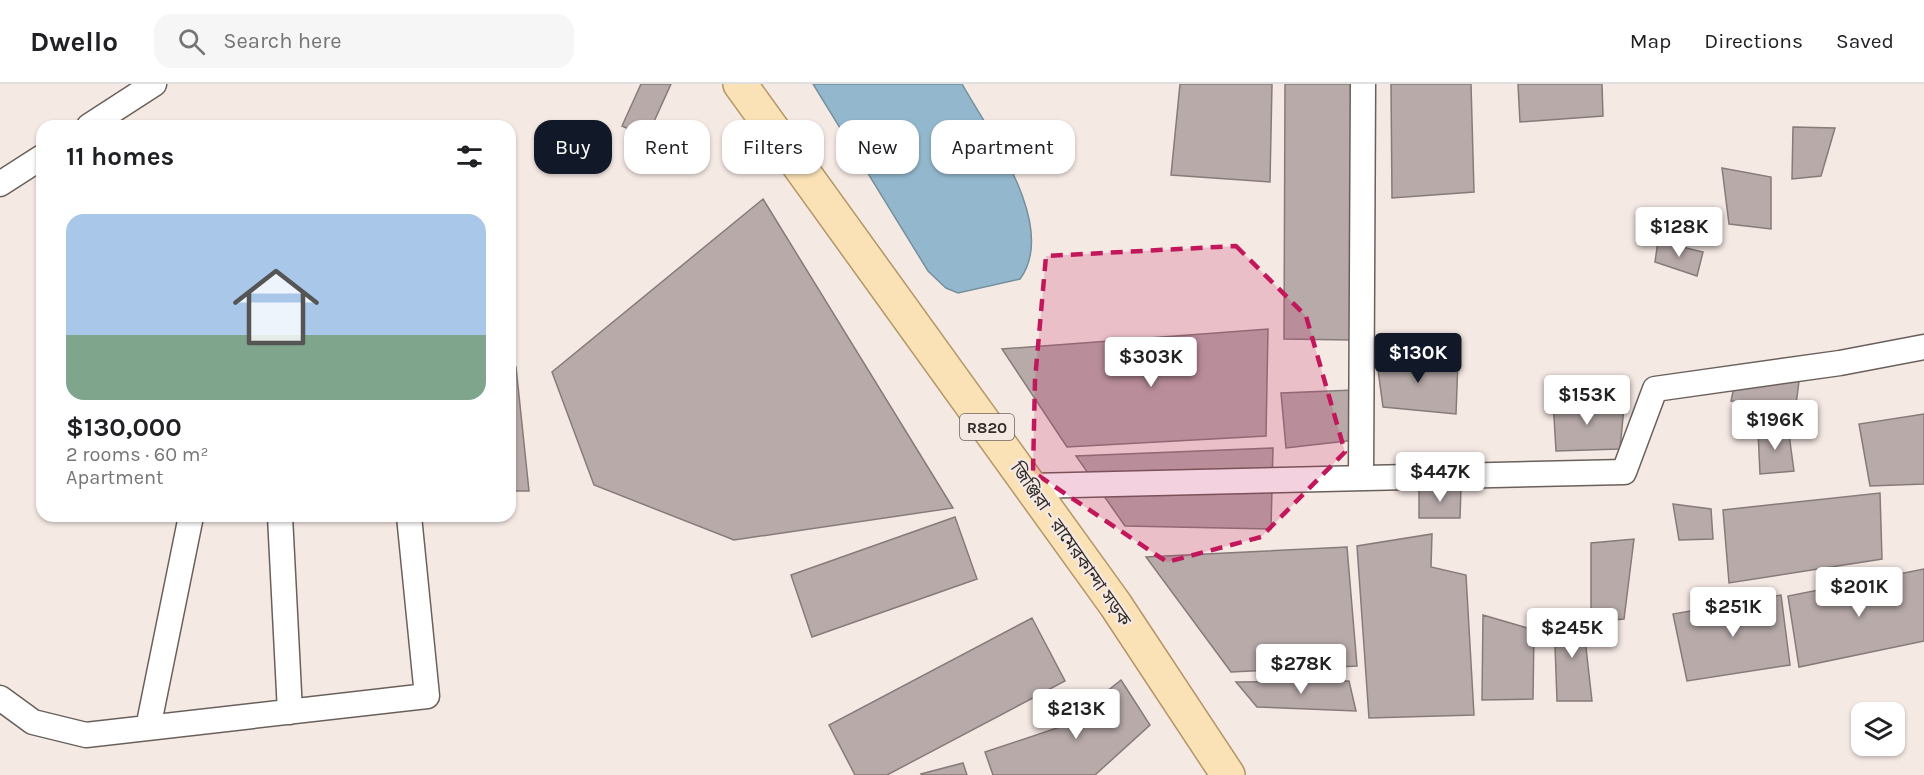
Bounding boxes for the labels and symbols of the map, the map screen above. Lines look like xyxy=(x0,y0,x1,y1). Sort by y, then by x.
pin: $128K xyxy=(1637,207,1721,258)
pin: $130K xyxy=(1376,333,1460,384)
pin: $303K xyxy=(1109,337,1193,388)
pin: $153K xyxy=(1545,375,1629,426)
pin: $196K xyxy=(1733,400,1817,451)
road number: R820 xyxy=(960,414,1014,440)
pin: $447K xyxy=(1398,452,1482,503)
street label: জিঞ্জিরা - রামেরকান্দা সড়ক xyxy=(1005,457,1136,631)
pin: $201K xyxy=(1817,567,1901,618)
pin: $251K xyxy=(1691,587,1775,638)
pin: $245K xyxy=(1530,608,1614,659)
pin: $278K xyxy=(1259,644,1343,695)
pin: $213K xyxy=(1034,689,1118,740)

